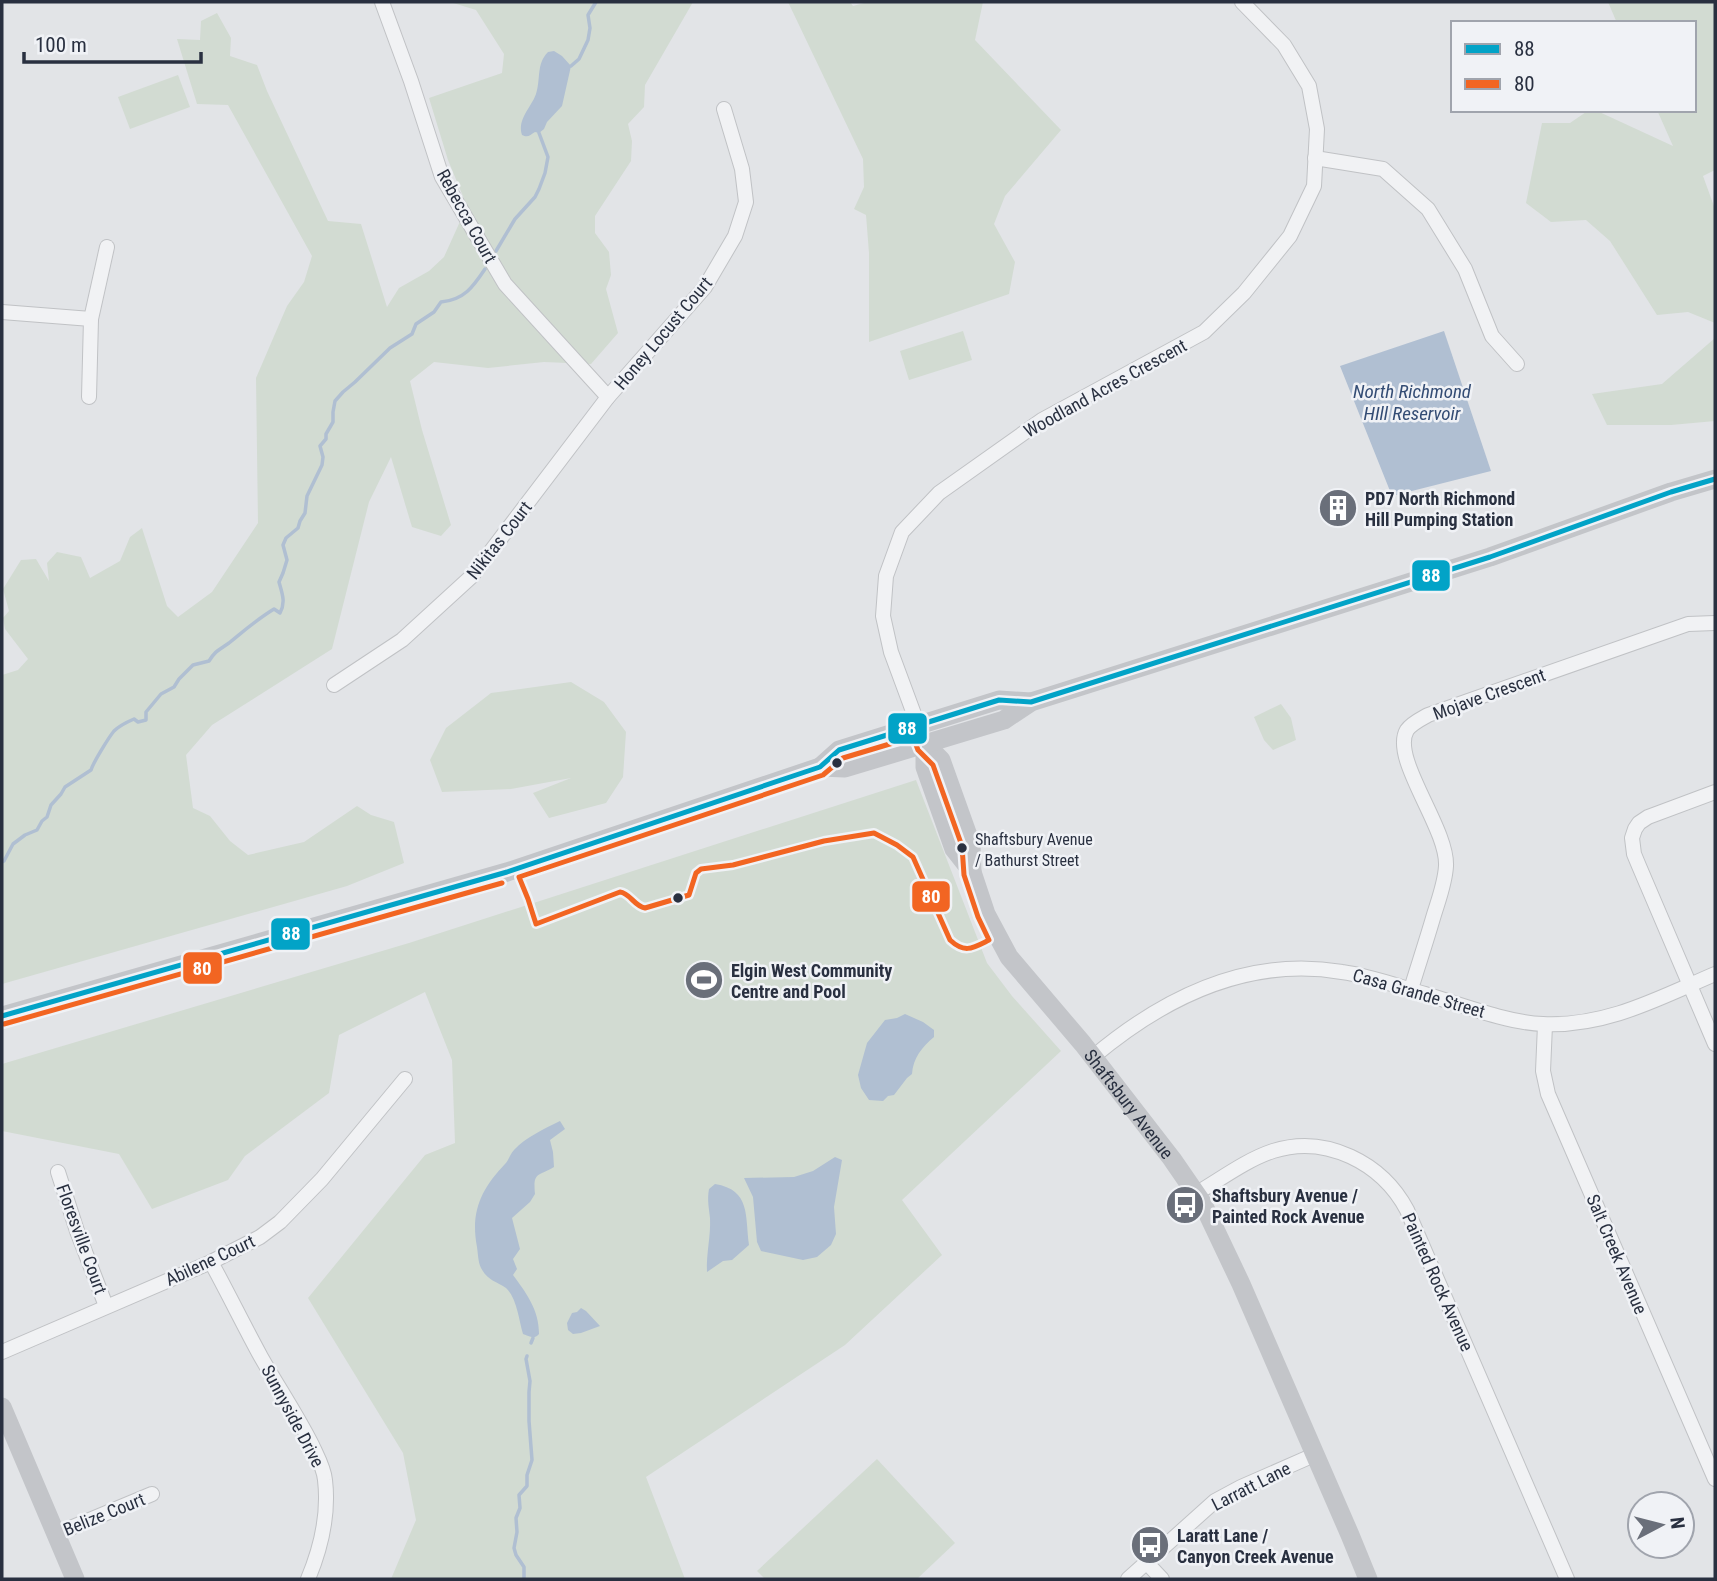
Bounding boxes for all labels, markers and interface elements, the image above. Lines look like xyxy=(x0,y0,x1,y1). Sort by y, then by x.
scale bar xyxy=(24,21,201,65)
legend xyxy=(1451,21,1696,112)
text: 100 m xyxy=(35,33,87,57)
text: 88 xyxy=(1514,37,1535,61)
text: 80 xyxy=(1514,72,1535,96)
street label: Rebecca Court xyxy=(433,165,501,267)
street label: Honey Locust Court xyxy=(610,272,716,394)
street label: Woodland Acres Crescent xyxy=(1020,335,1190,441)
water label: North Richmond HIll Reservoir xyxy=(1353,380,1472,425)
building icon: PD7 North Richmond Hill Pumping Station xyxy=(1317,487,1359,529)
place label: PD7 North Richmond Hill Pumping Station xyxy=(1365,488,1515,530)
street label: Nikitas Court xyxy=(462,497,536,583)
line badge: 88 xyxy=(1411,559,1451,592)
text: 88 xyxy=(1421,564,1441,587)
street label: Mojave Crescent xyxy=(1430,664,1548,724)
line badge: 88 xyxy=(887,712,928,745)
text: 88 xyxy=(897,717,917,740)
unlabelled marker xyxy=(830,756,844,770)
place label: Shaftsbury Avenue / Bathurst Street xyxy=(975,830,1093,870)
marker: Shaftsbury Avenue / Bathurst Street xyxy=(955,841,969,855)
line badge: 80 xyxy=(911,880,951,913)
text: 80 xyxy=(921,885,941,908)
unlabelled marker xyxy=(671,891,685,905)
line badge: 88 xyxy=(270,917,311,951)
text: 88 xyxy=(281,922,301,945)
line badge: 80 xyxy=(182,951,223,985)
text: 80 xyxy=(192,957,212,980)
sports icon: Elgin West Community Centre and Pool xyxy=(683,959,725,1001)
place label: Elgin West Community Centre and Pool xyxy=(731,960,892,1002)
street label: Casa Grande Street xyxy=(1350,964,1488,1022)
street label: Shaftsbury Avenue xyxy=(1080,1045,1178,1163)
street label: Floresville Court xyxy=(52,1181,112,1297)
bus stop icon: Shaftsbury Avenue / Painted Rock Avenue xyxy=(1164,1184,1206,1226)
place label: Shaftsbury Avenue / Painted Rock Avenue xyxy=(1212,1185,1365,1227)
street label: Salt Creek Avenue xyxy=(1582,1191,1652,1317)
street label: Painted Rock Avenue xyxy=(1398,1210,1478,1354)
street label: Abilene Court xyxy=(162,1230,258,1290)
street label: Sunnyside Drive xyxy=(257,1361,329,1471)
street label: Larratt Lane xyxy=(1208,1457,1294,1515)
street label: Belize Court xyxy=(60,1488,148,1540)
north arrow xyxy=(1626,1490,1696,1560)
text: N xyxy=(1665,1516,1690,1530)
bus stop icon: Laratt Lane / Canyon Creek Avenue xyxy=(1129,1524,1171,1566)
place label: Laratt Lane / Canyon Creek Avenue xyxy=(1177,1525,1334,1567)

